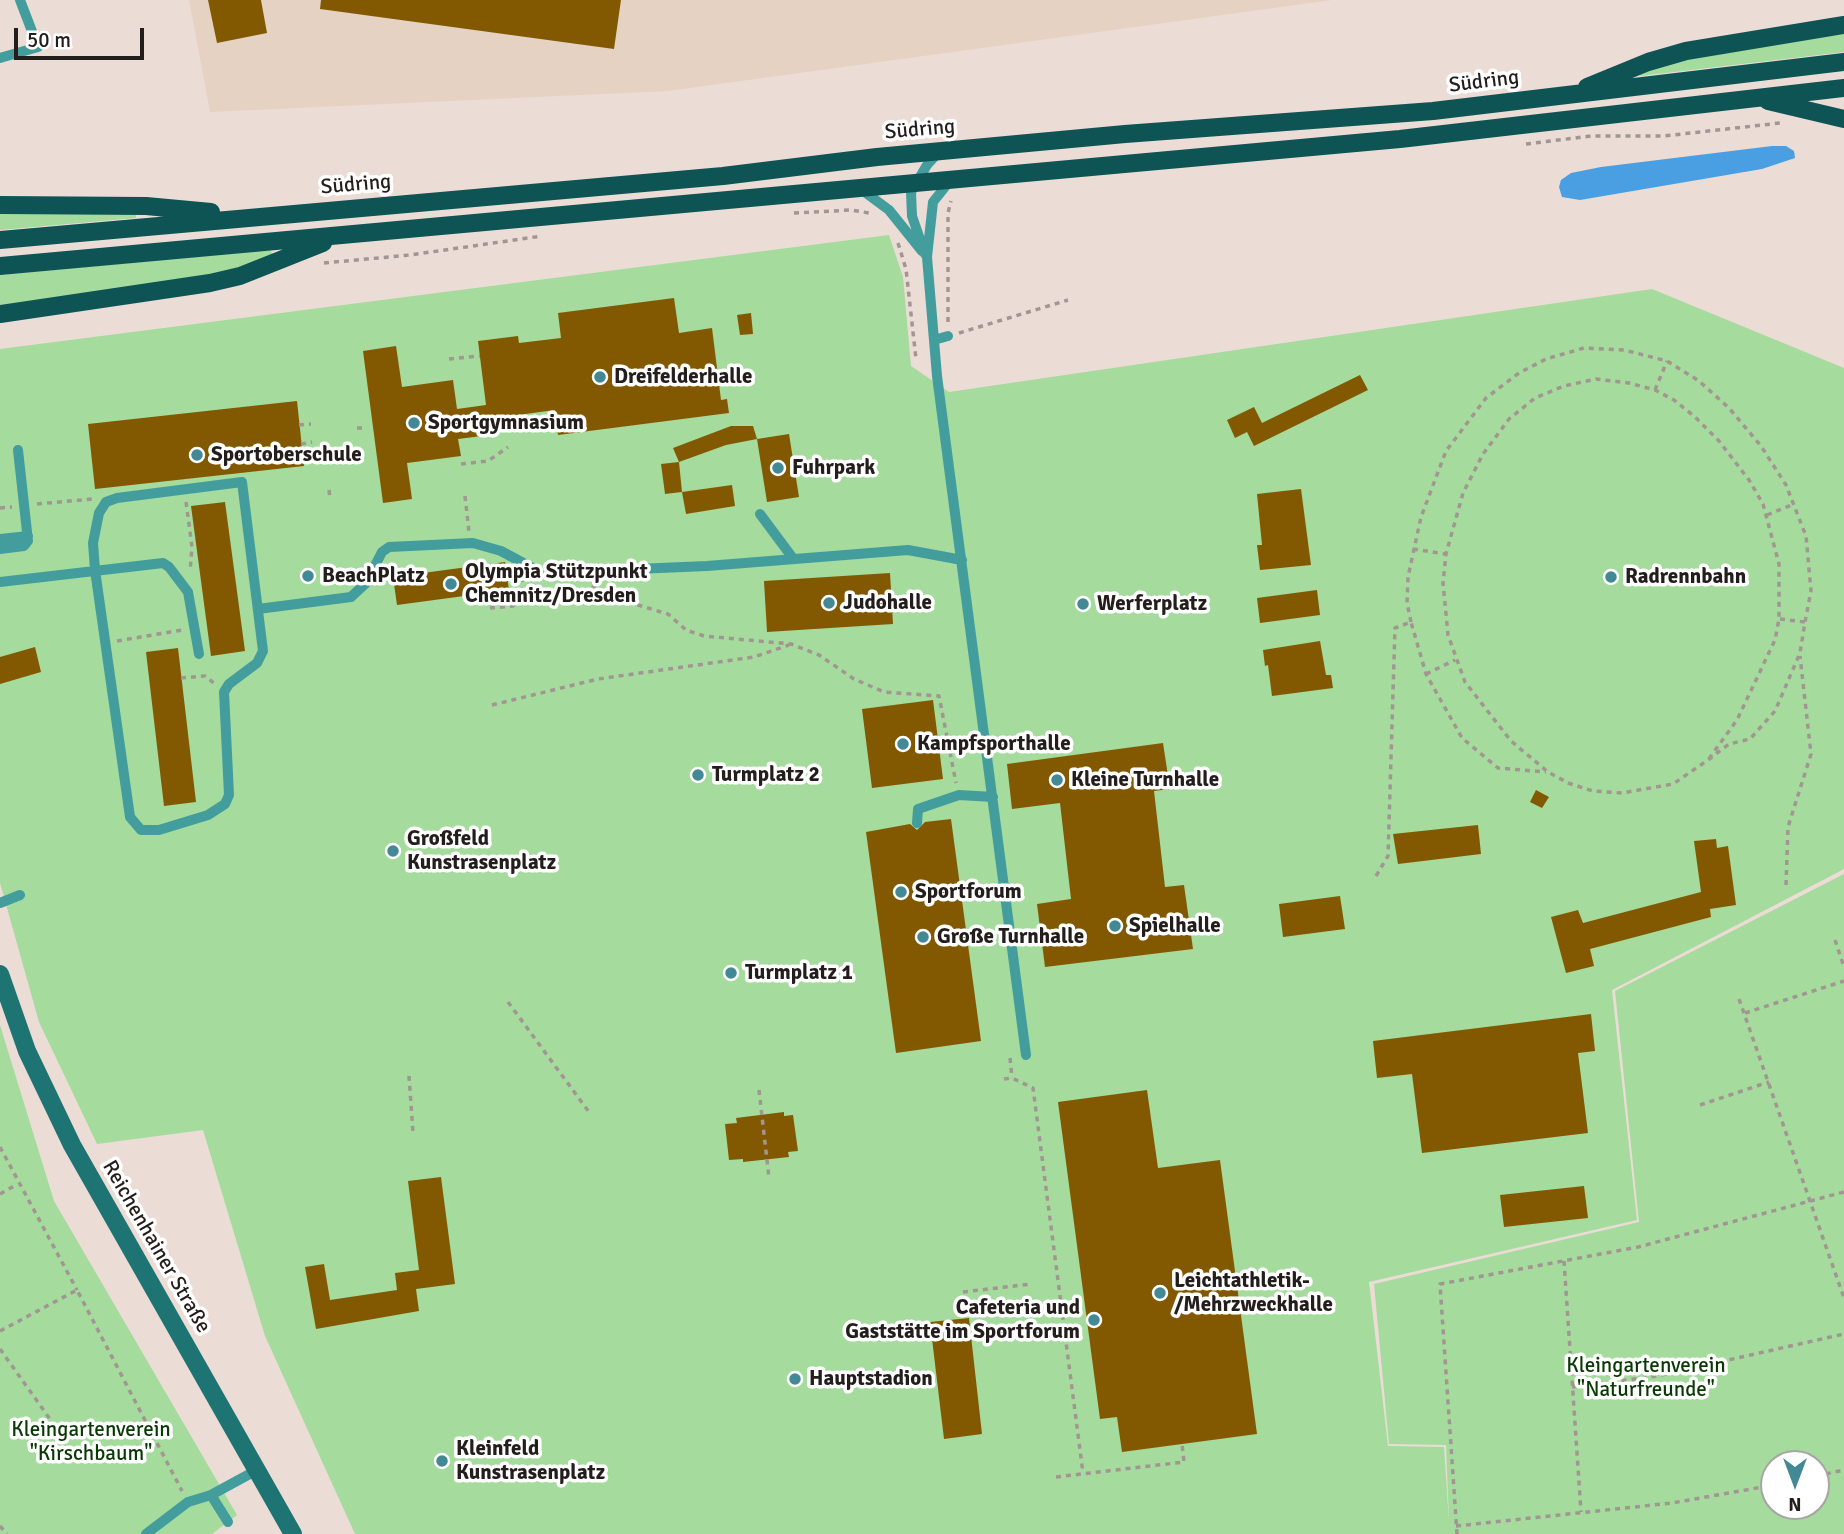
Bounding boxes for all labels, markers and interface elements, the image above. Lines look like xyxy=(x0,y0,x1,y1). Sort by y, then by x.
scale bar xyxy=(18,14,147,58)
text: 50 m xyxy=(27,27,71,53)
street label: Südring xyxy=(1447,65,1521,99)
street label: Südring xyxy=(884,114,956,146)
street label: Südring xyxy=(320,169,392,201)
place label: Dreifelderhalle xyxy=(614,364,752,390)
marker: Dreifelderhalle xyxy=(592,369,608,385)
place label: Sportgymnasium xyxy=(428,410,584,436)
marker: Sportgymnasium xyxy=(406,415,422,431)
place label: Sportoberschule xyxy=(211,442,362,468)
marker: Sportoberschule xyxy=(189,447,205,463)
place label: Fuhrpark xyxy=(792,455,875,481)
marker: Fuhrpark xyxy=(770,460,786,476)
place label: Olympia Stützpunkt Chemnitz/Dresden xyxy=(465,559,648,609)
place label: BeachPlatz xyxy=(322,563,425,589)
place label: Radrennbahn xyxy=(1625,564,1746,590)
marker: BeachPlatz xyxy=(300,568,316,584)
marker: Radrennbahn xyxy=(1603,569,1619,585)
marker: Olympia Stützpunkt Chemnitz/Dresden xyxy=(443,576,459,592)
place label: Judohalle xyxy=(843,590,932,616)
place label: Werferplatz xyxy=(1097,591,1207,617)
marker: Judohalle xyxy=(821,595,837,611)
marker: Werferplatz xyxy=(1075,596,1091,612)
place label: Kampfsporthalle xyxy=(917,731,1071,757)
marker: Kampfsporthalle xyxy=(895,736,911,752)
place label: Turmplatz 2 xyxy=(712,762,820,788)
marker: Turmplatz 2 xyxy=(690,767,706,783)
place label: Kleine Turnhalle xyxy=(1071,767,1219,793)
marker: Kleine Turnhalle xyxy=(1049,772,1065,788)
place label: Großfeld Kunstrasenplatz xyxy=(407,826,556,876)
marker: Großfeld Kunstrasenplatz xyxy=(385,843,401,859)
place label: Sportforum xyxy=(915,879,1022,905)
marker: Sportforum xyxy=(893,884,909,900)
place label: Spielhalle xyxy=(1129,913,1221,939)
marker: Spielhalle xyxy=(1107,918,1123,934)
place label: Große Turnhalle xyxy=(937,924,1084,950)
marker: Große Turnhalle xyxy=(915,929,931,945)
place label: Turmplatz 1 xyxy=(745,960,853,986)
marker: Turmplatz 1 xyxy=(723,965,739,981)
street label: Reichenhainer Straße xyxy=(96,1156,216,1338)
place label: Leichtathletik- /Mehrzweckhalle xyxy=(1174,1268,1333,1318)
marker: Leichtathletik- /Mehrzweckhalle xyxy=(1152,1285,1168,1301)
place label: Cafeteria und Gaststätte im Sportforum xyxy=(845,1295,1080,1345)
marker: Cafeteria und Gaststätte im Sportforum xyxy=(1086,1312,1102,1328)
park label: Kleingartenverein "Naturfreunde" xyxy=(1566,1353,1726,1403)
place label: Hauptstadion xyxy=(809,1366,933,1392)
marker: Hauptstadion xyxy=(787,1371,803,1387)
park label: Kleingartenverein "Kirschbaum" xyxy=(11,1417,171,1467)
place label: Kleinfeld Kunstrasenplatz xyxy=(456,1436,605,1486)
north arrow xyxy=(1760,1450,1830,1520)
marker: Kleinfeld Kunstrasenplatz xyxy=(434,1453,450,1469)
text: N xyxy=(1788,1492,1802,1516)

